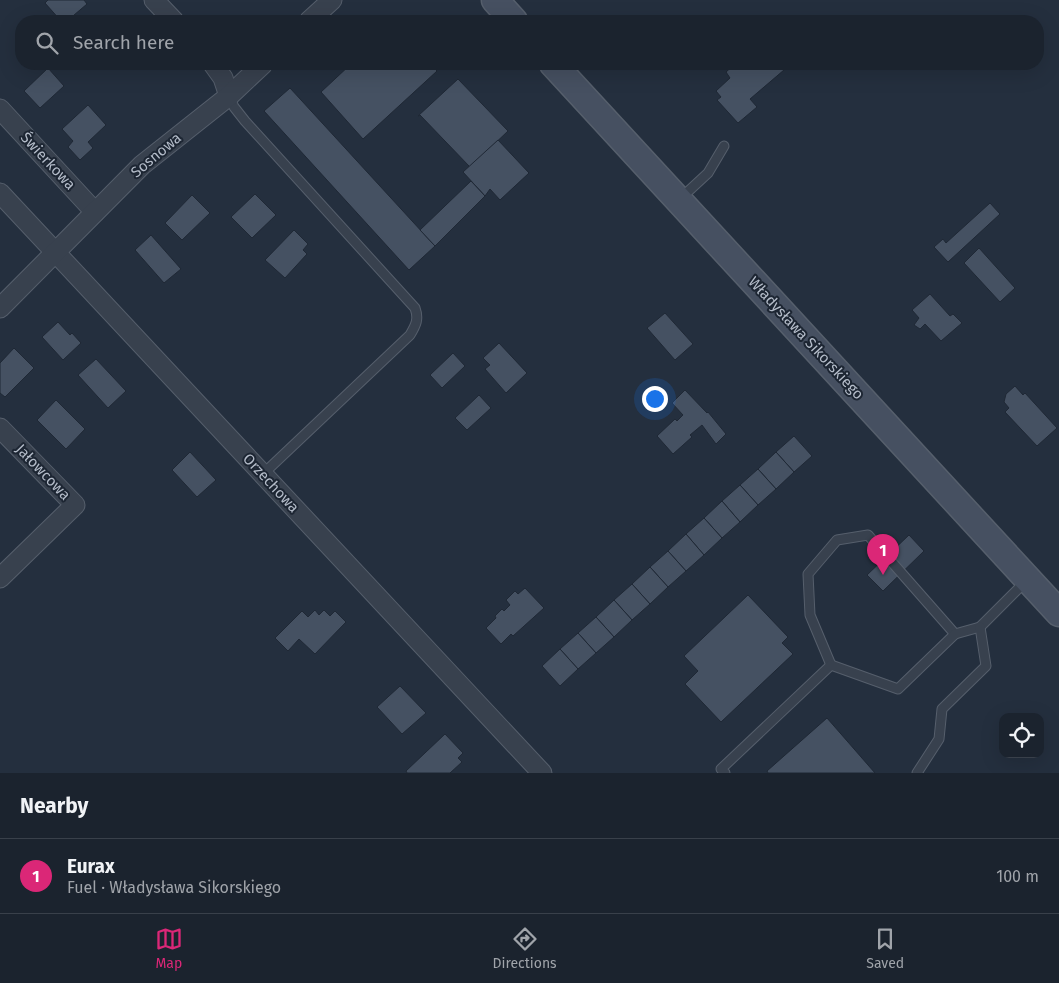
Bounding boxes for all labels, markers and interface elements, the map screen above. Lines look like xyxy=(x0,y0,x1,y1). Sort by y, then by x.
search box xyxy=(15,15,1044,70)
icon: search xyxy=(33,29,61,57)
text: Search here xyxy=(73,31,174,54)
street label: Świerkowa xyxy=(17,128,79,194)
street label: Sosnowa xyxy=(127,129,185,181)
street label: Władysława Sikorskiego xyxy=(744,273,868,403)
your location xyxy=(642,386,668,412)
street label: Jałowcowa xyxy=(12,440,74,504)
street label: Orzechowa xyxy=(239,450,303,516)
pin: 1 xyxy=(867,534,899,575)
map controls xyxy=(999,713,1044,758)
button: locate xyxy=(999,713,1044,758)
text: Nearby xyxy=(20,793,88,819)
text: Eurax xyxy=(67,855,115,878)
text: 1 xyxy=(32,867,40,886)
text: 100 m xyxy=(996,867,1039,886)
text: Fuel · Władysława Sikorskiego xyxy=(67,878,281,897)
tab: Map xyxy=(155,925,183,972)
tab: Directions xyxy=(492,925,557,972)
tab: Saved xyxy=(866,925,904,972)

